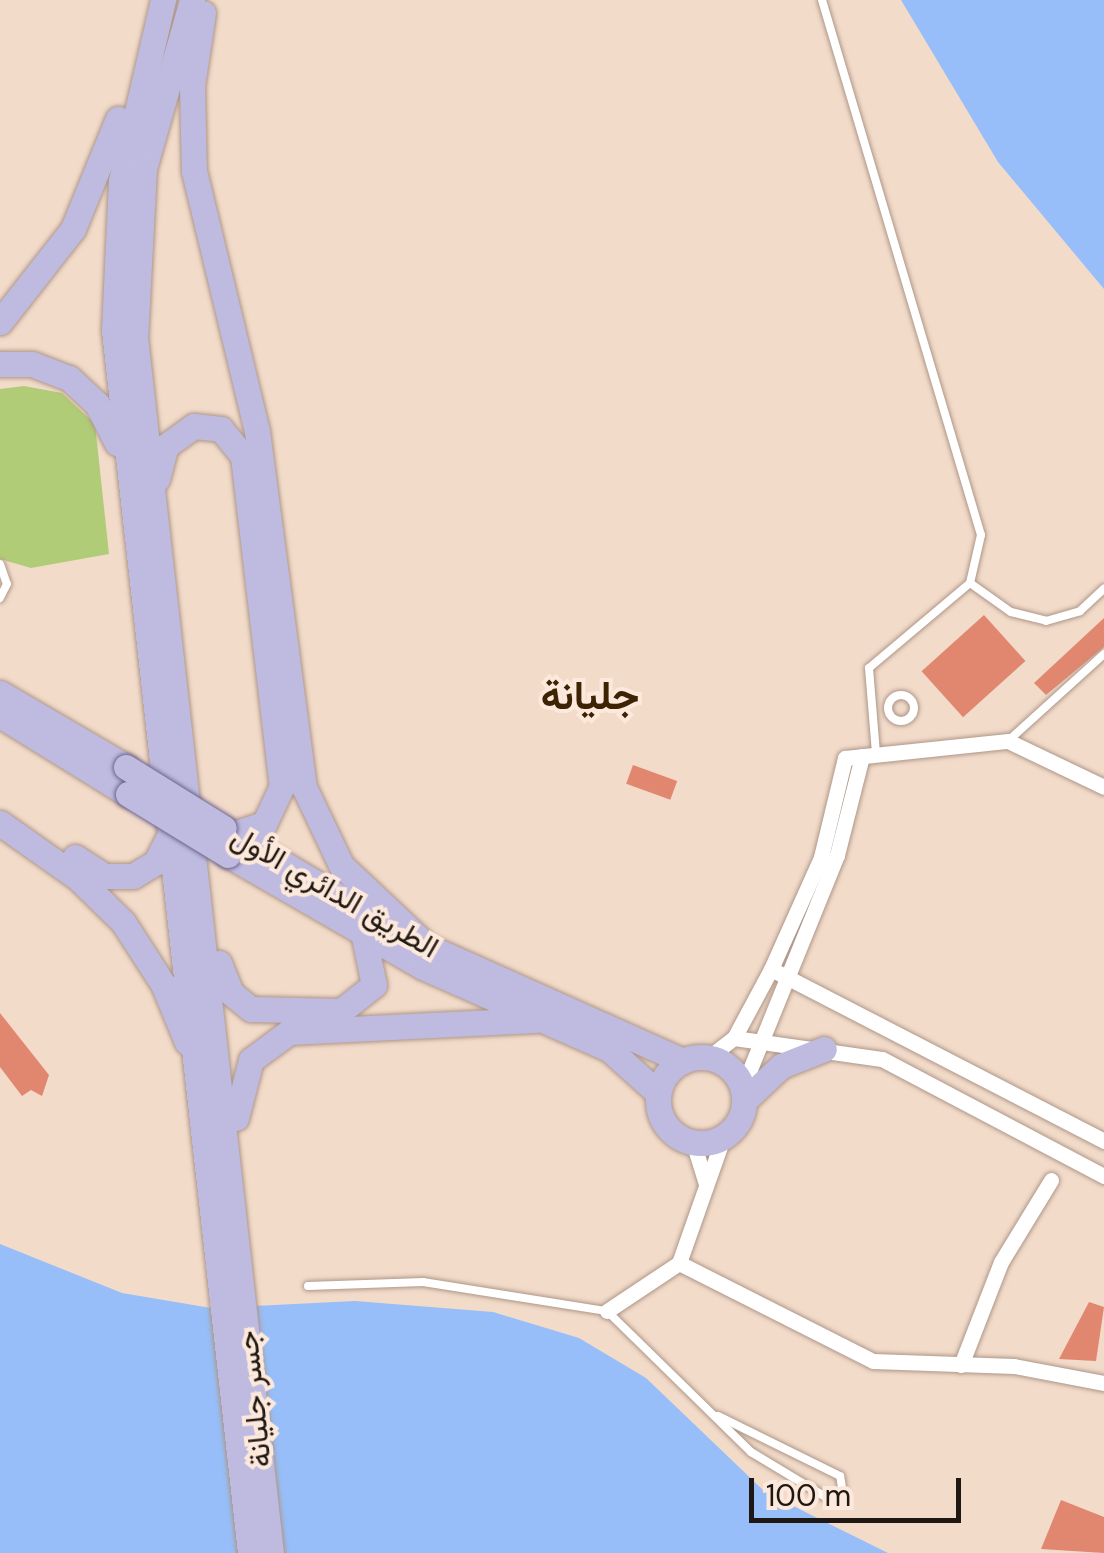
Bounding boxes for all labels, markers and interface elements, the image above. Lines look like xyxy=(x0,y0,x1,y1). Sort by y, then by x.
district label: جليانة xyxy=(541,671,639,719)
street label: الطريق الدائري الأول xyxy=(225,818,445,966)
street label: جسر جليانة xyxy=(229,1329,279,1469)
scale bar xyxy=(754,1458,966,1520)
text: 100 m xyxy=(766,1476,851,1515)

